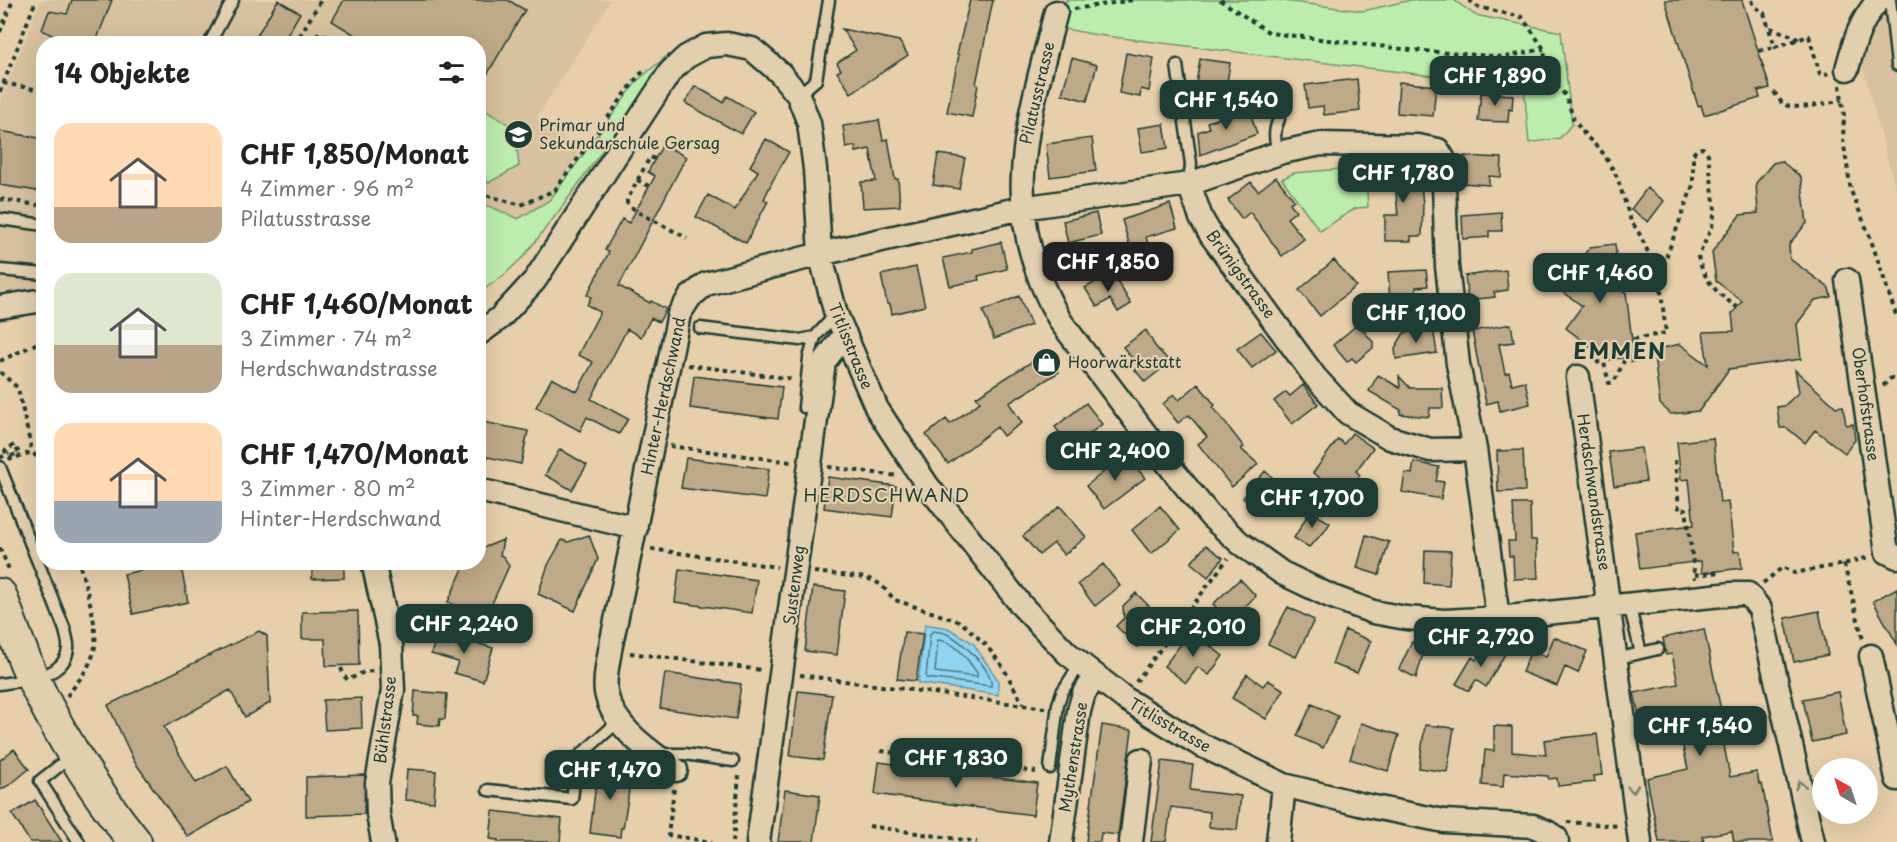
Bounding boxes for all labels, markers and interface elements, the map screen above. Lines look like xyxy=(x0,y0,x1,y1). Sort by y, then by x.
street label: Pilatusstrasse xyxy=(1013,39,1060,147)
text: 14 Objekte xyxy=(54,53,190,92)
icon: filters xyxy=(435,56,468,89)
pin: CHF 1,890 xyxy=(1426,56,1564,107)
text: CHF 1,890 xyxy=(1444,60,1546,90)
pin: CHF 1,540 xyxy=(1157,80,1295,131)
text: CHF 1,540 xyxy=(1174,84,1278,114)
place label: Primar und Sekundarschule Gersag xyxy=(539,112,720,154)
school or university icon: Primar und Sekundarschule Gersag xyxy=(502,118,534,150)
text: CHF 1,850/Monat xyxy=(240,134,469,173)
icon: home xyxy=(102,147,174,219)
pin: CHF 1,780 xyxy=(1334,153,1472,204)
text: CHF 1,780 xyxy=(1352,157,1454,187)
text: 4 Zimmer · 96 m² xyxy=(240,173,414,203)
text: Pilatusstrasse xyxy=(240,203,371,233)
street label: Brünigstrasse xyxy=(1201,224,1282,323)
pin: CHF 1,850 xyxy=(1039,242,1177,293)
text: CHF 1,850 xyxy=(1056,246,1160,276)
pin: CHF 1,460 xyxy=(1531,253,1669,304)
text: CHF 1,460 xyxy=(1547,257,1653,287)
text: CHF 1,460/Monat xyxy=(240,284,473,323)
pin: CHF 1,100 xyxy=(1347,293,1485,344)
icon: home xyxy=(102,297,174,369)
text: CHF 1,100 xyxy=(1366,297,1466,327)
street label: Titlisstrasse xyxy=(824,299,880,393)
street label: Hinter-Herdschwand xyxy=(634,314,691,477)
text: 3 Zimmer · 74 m² xyxy=(240,323,412,353)
district label: EMMEN xyxy=(1573,333,1667,366)
street label: Oberhofstrasse xyxy=(1847,345,1887,462)
shop icon: Hoorwärkstatt xyxy=(1031,346,1063,378)
place label: Hoorwärkstatt xyxy=(1068,349,1181,373)
text: Herdschwandstrasse xyxy=(240,353,438,383)
street label: Herdschwandstrasse xyxy=(1572,412,1618,572)
pin: CHF 2,400 xyxy=(1046,431,1184,482)
text: CHF 1,470/Monat xyxy=(240,434,469,473)
text: CHF 2,400 xyxy=(1060,435,1170,465)
icon: home xyxy=(102,447,174,519)
text: 3 Zimmer · 80 m² xyxy=(240,473,416,503)
pin: CHF 1,700 xyxy=(1243,478,1381,529)
district label: HERDSCHWAND xyxy=(803,481,971,508)
text: CHF 1,700 xyxy=(1260,482,1364,512)
text: Hinter-Herdschwand xyxy=(240,503,441,533)
street label: Sustenweg xyxy=(776,543,810,626)
pin: CHF 2,240 xyxy=(395,604,533,655)
pin: CHF 2,010 xyxy=(1124,607,1262,658)
text: CHF 2,240 xyxy=(410,608,518,638)
text: CHF 2,010 xyxy=(1140,611,1246,641)
pin: CHF 2,720 xyxy=(1412,617,1550,668)
text: CHF 2,720 xyxy=(1428,621,1534,651)
street label: Bühlstrasse xyxy=(367,675,401,765)
street label: Titlisstrasse xyxy=(1125,691,1216,757)
street label: Mythenstrasse xyxy=(1051,700,1093,814)
pin: CHF 1,540 xyxy=(1631,706,1769,757)
text: CHF 1,540 xyxy=(1648,710,1752,740)
pin: CHF 1,830 xyxy=(887,738,1025,789)
text: CHF 1,830 xyxy=(904,742,1008,772)
pin: CHF 1,470 xyxy=(541,750,679,801)
text: CHF 1,470 xyxy=(559,754,661,784)
north arrow xyxy=(1812,758,1878,824)
map controls xyxy=(1812,758,1878,824)
one-way arrow xyxy=(1794,780,1807,790)
one-way arrow xyxy=(1627,784,1639,794)

